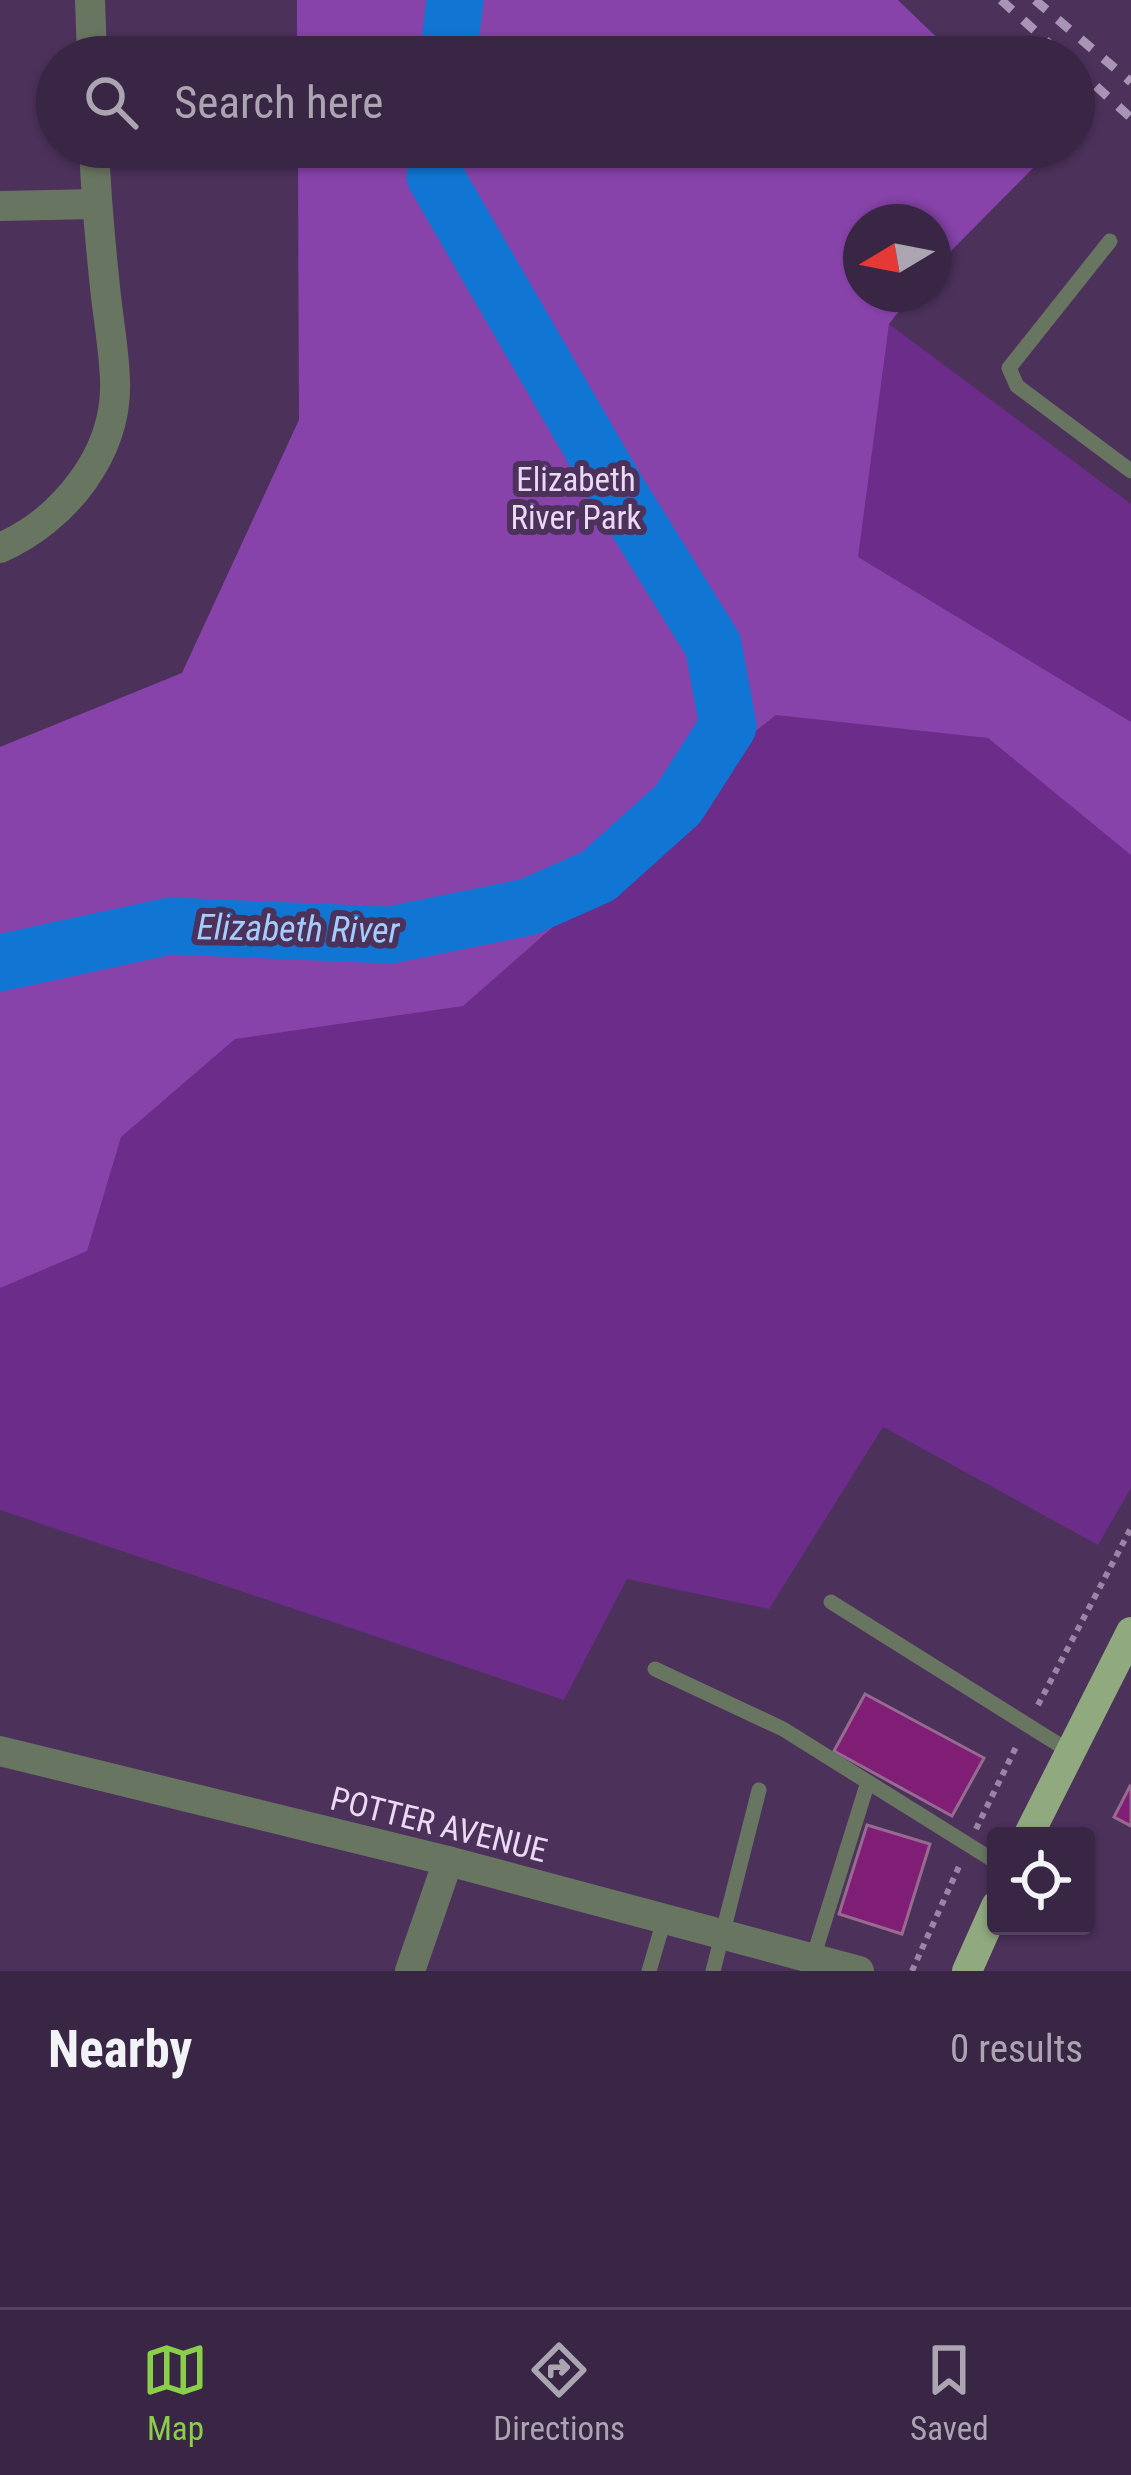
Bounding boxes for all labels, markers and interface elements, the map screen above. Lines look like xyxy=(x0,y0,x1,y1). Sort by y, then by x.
search box xyxy=(36,36,1095,168)
icon: search xyxy=(78,69,144,135)
text: Search here xyxy=(174,76,383,129)
north arrow xyxy=(843,204,951,312)
park label: Elizabeth River Park xyxy=(511,460,642,537)
water label: Elizabeth River xyxy=(196,906,401,952)
street label: POTTER AVENUE xyxy=(327,1779,551,1870)
map controls xyxy=(987,1827,1095,1935)
button: locate xyxy=(987,1827,1095,1935)
text: Nearby xyxy=(48,2020,192,2079)
text: 0 results xyxy=(950,2026,1083,2072)
tab: Map xyxy=(142,2337,208,2448)
tab: Directions xyxy=(493,2337,625,2448)
tab: Saved xyxy=(910,2337,989,2448)

